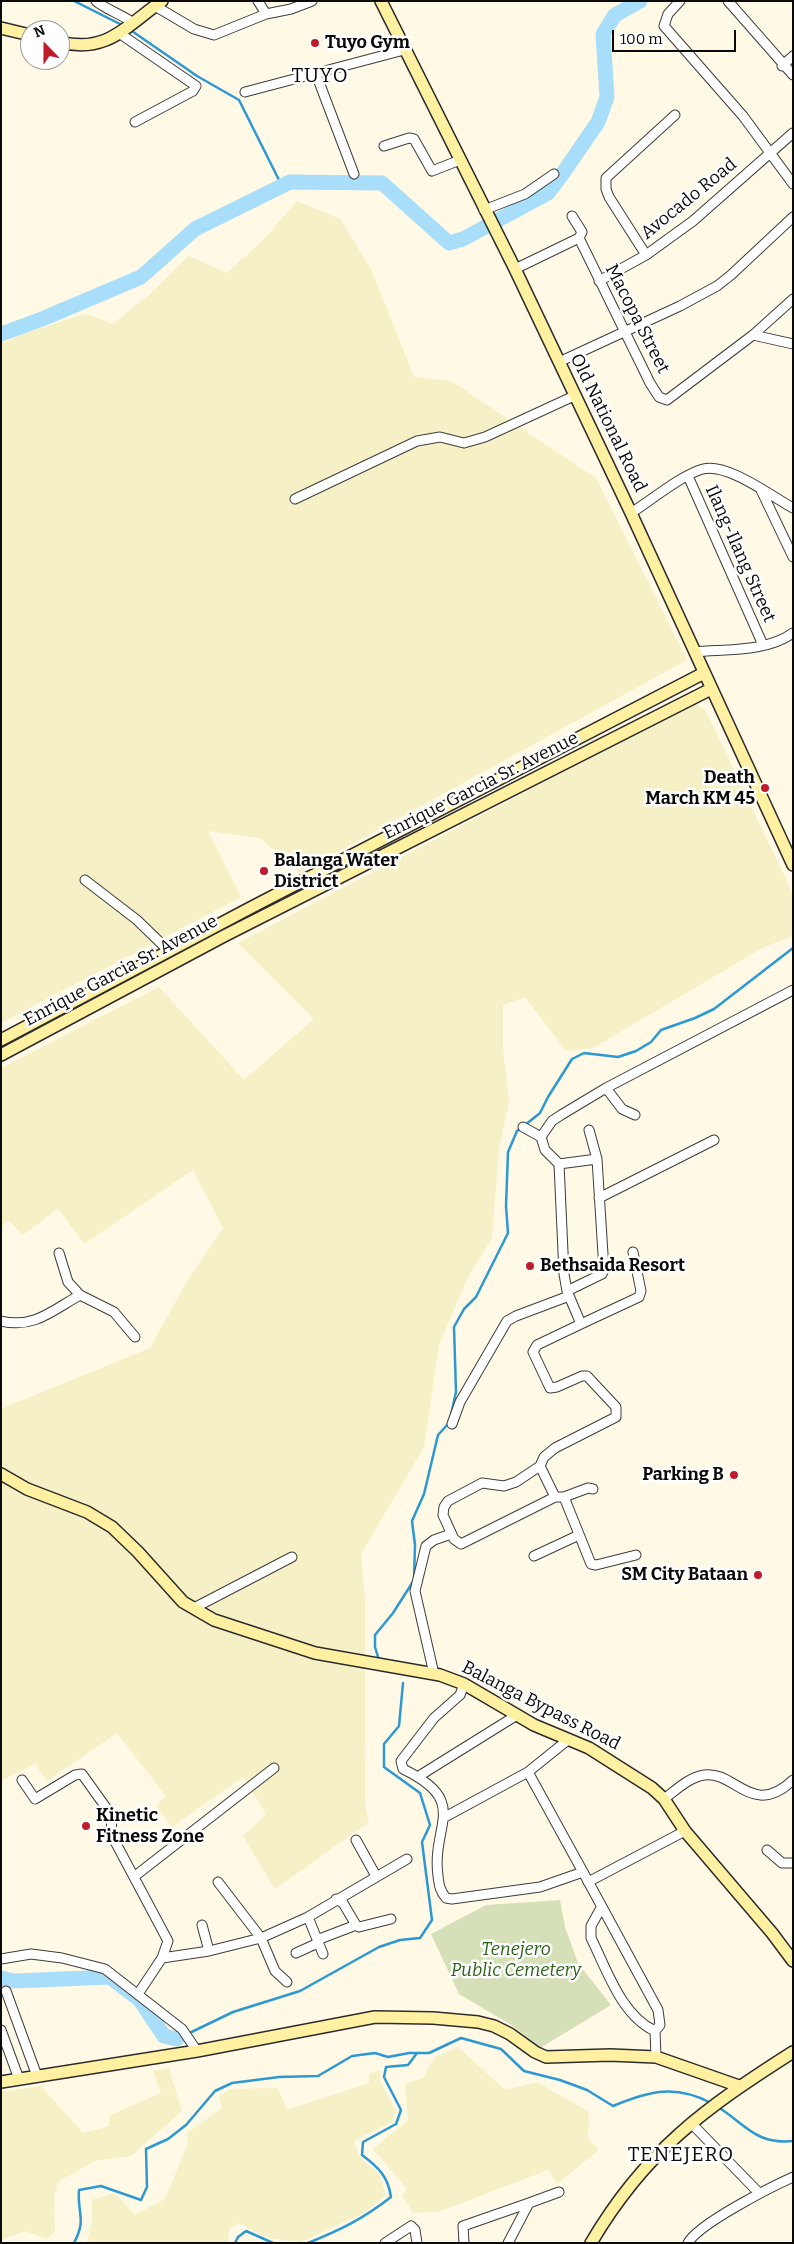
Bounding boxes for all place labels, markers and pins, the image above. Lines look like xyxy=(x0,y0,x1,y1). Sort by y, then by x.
place label: Tuyo Gym xyxy=(325,32,410,54)
marker: Tuyo Gym xyxy=(309,37,321,49)
place label: Death March KM 45 xyxy=(645,767,755,810)
marker: Death March KM 45 xyxy=(759,782,771,794)
place label: Balanga Water District xyxy=(274,850,399,892)
marker: Balanga Water District xyxy=(258,865,270,877)
place label: Bethsaida Resort xyxy=(540,1255,685,1277)
marker: Bethsaida Resort xyxy=(524,1260,536,1272)
place label: Parking B xyxy=(642,1464,724,1486)
marker: Parking B xyxy=(728,1469,740,1481)
place label: SM City Bataan xyxy=(621,1564,748,1586)
marker: SM City Bataan xyxy=(752,1569,764,1581)
place label: Kinetic Fitness Zone xyxy=(96,1805,204,1848)
marker: Kinetic Fitness Zone xyxy=(80,1820,92,1832)

